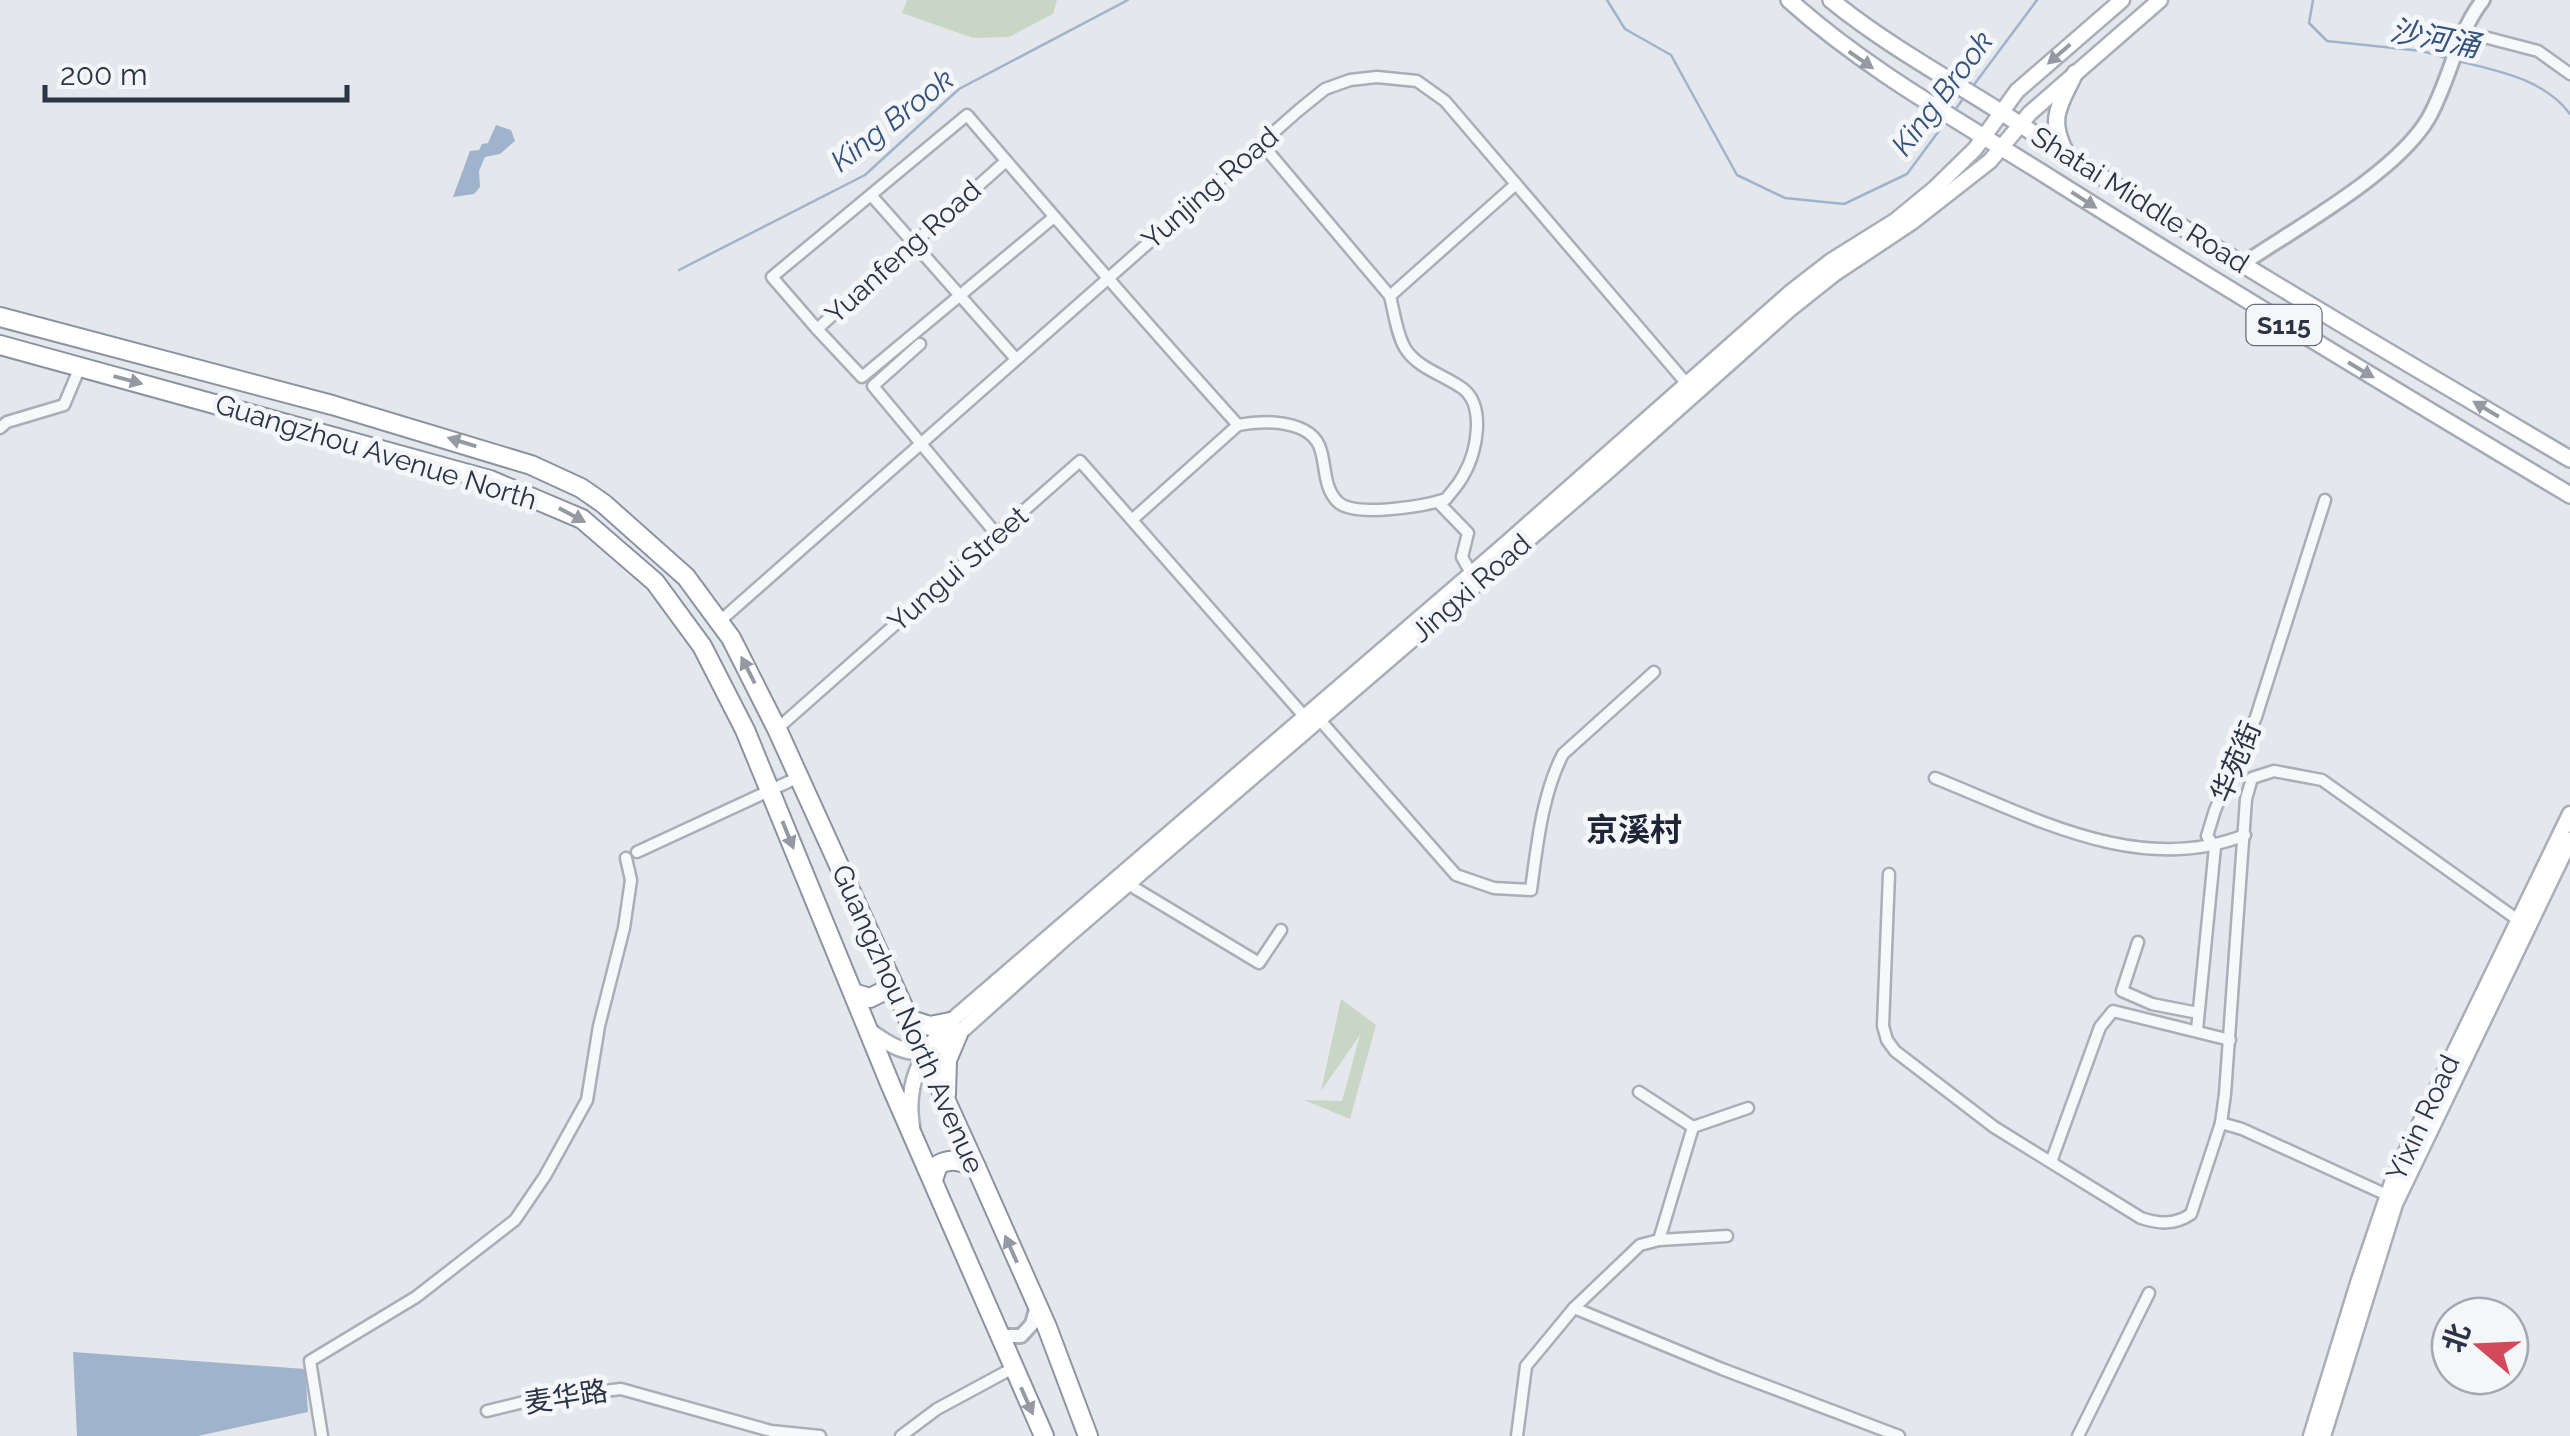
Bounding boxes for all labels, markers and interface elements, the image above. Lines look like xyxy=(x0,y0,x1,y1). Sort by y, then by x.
water label: 沙河涌 xyxy=(2387,12,2485,64)
water label: King Brook xyxy=(1884,24,2000,162)
scale bar xyxy=(45,40,348,102)
one-way arrow xyxy=(2047,43,2072,65)
one-way arrow xyxy=(1848,50,1874,69)
text: 200 m xyxy=(60,57,148,92)
water label: King Brook xyxy=(824,61,960,179)
street label: Yunjing Road xyxy=(1135,120,1285,256)
street label: Shatai Middle Road xyxy=(2025,120,2255,280)
street label: Yuanfeng Road xyxy=(818,174,988,330)
one-way arrow xyxy=(2070,190,2098,208)
road number: S115 xyxy=(2246,305,2322,345)
one-way arrow xyxy=(2347,361,2375,379)
one-way arrow xyxy=(113,373,144,388)
street label: Guangzhou Avenue North xyxy=(211,387,541,517)
one-way arrow xyxy=(2472,401,2500,419)
one-way arrow xyxy=(446,434,476,449)
street label: Yungui Street xyxy=(881,499,1035,639)
one-way arrow xyxy=(558,505,586,523)
street label: Jingxi Road xyxy=(1404,527,1538,649)
one-way arrow xyxy=(740,656,757,685)
street label: 华苑街 xyxy=(2204,717,2268,807)
district label: 京溪村 xyxy=(1586,811,1682,848)
one-way arrow xyxy=(781,820,797,850)
street label: Guangzhou North Avenue xyxy=(825,860,991,1178)
street label: Yixin Road xyxy=(2379,1050,2467,1186)
one-way arrow xyxy=(1003,1234,1019,1263)
north arrow xyxy=(2430,1296,2530,1396)
text: 北 xyxy=(2437,1319,2477,1357)
street label: 麦华路 xyxy=(522,1374,610,1420)
one-way arrow xyxy=(1019,1387,1036,1416)

